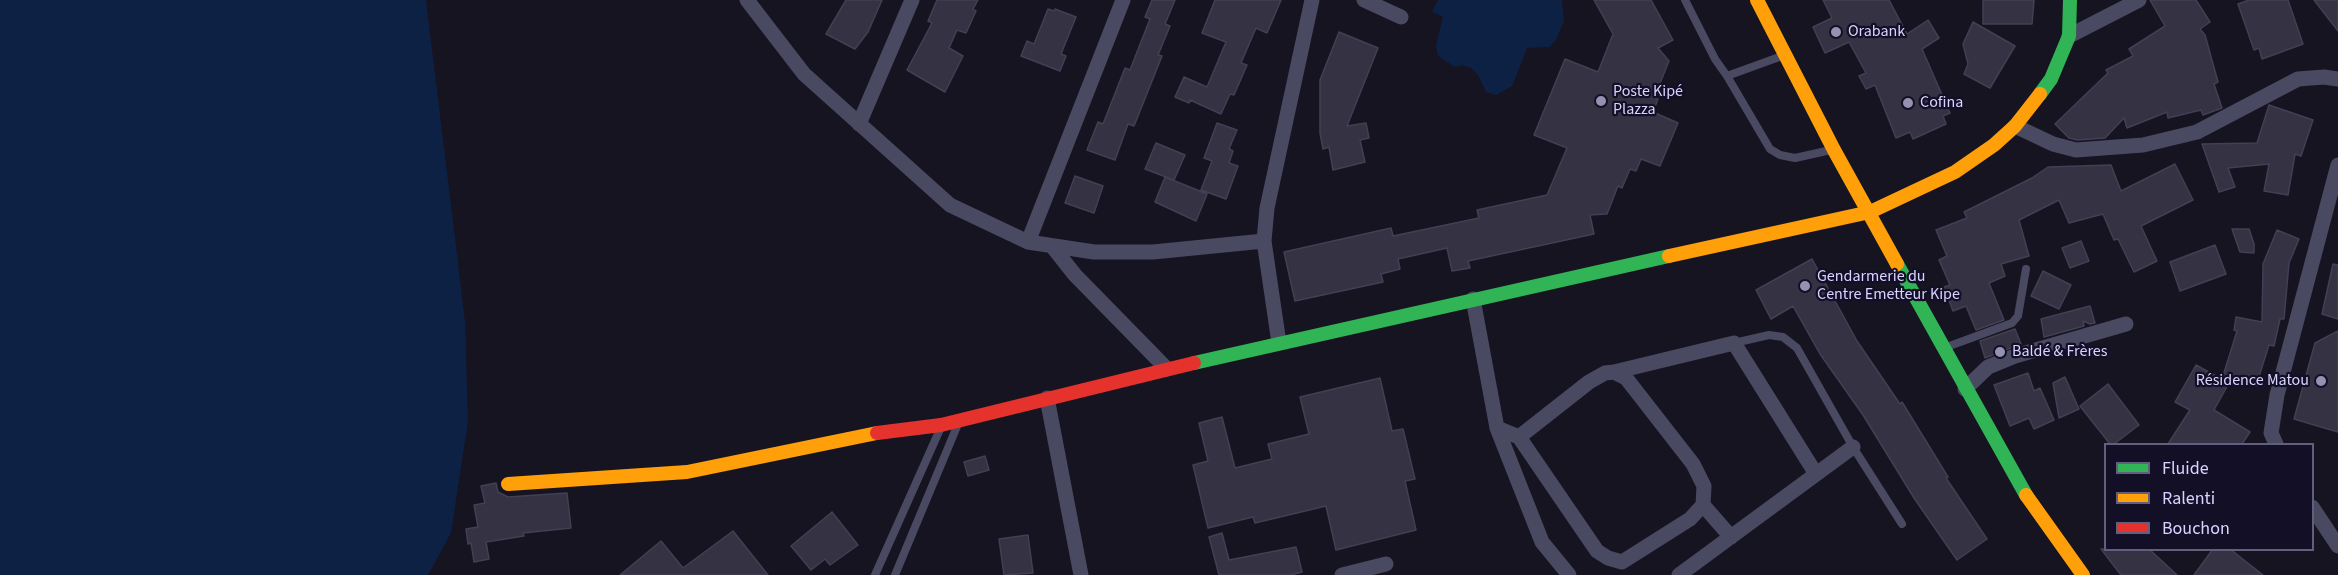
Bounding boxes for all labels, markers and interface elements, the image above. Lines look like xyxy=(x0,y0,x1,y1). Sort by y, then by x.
place label: Orabank xyxy=(1848,22,1905,42)
marker: Orabank xyxy=(1829,25,1843,39)
place label: Poste Kipé Plazza xyxy=(1613,82,1683,120)
place label: Cofina xyxy=(1920,93,1963,113)
marker: Poste Kipé Plazza xyxy=(1594,94,1608,108)
marker: Cofina xyxy=(1901,96,1915,110)
place label: Gendarmerie du Centre Emetteur Kipe xyxy=(1817,267,1960,305)
marker: Gendarmerie du Centre Emetteur Kipe xyxy=(1798,279,1812,293)
place label: Baldé & Frères xyxy=(2012,342,2107,362)
marker: Baldé & Frères xyxy=(1993,345,2007,359)
place label: Résidence Matou xyxy=(2196,371,2309,391)
marker: Résidence Matou xyxy=(2314,374,2328,388)
legend xyxy=(2104,443,2314,551)
text: Fluide xyxy=(2162,456,2209,481)
text: Ralenti xyxy=(2162,486,2215,511)
text: Bouchon xyxy=(2162,516,2230,541)

